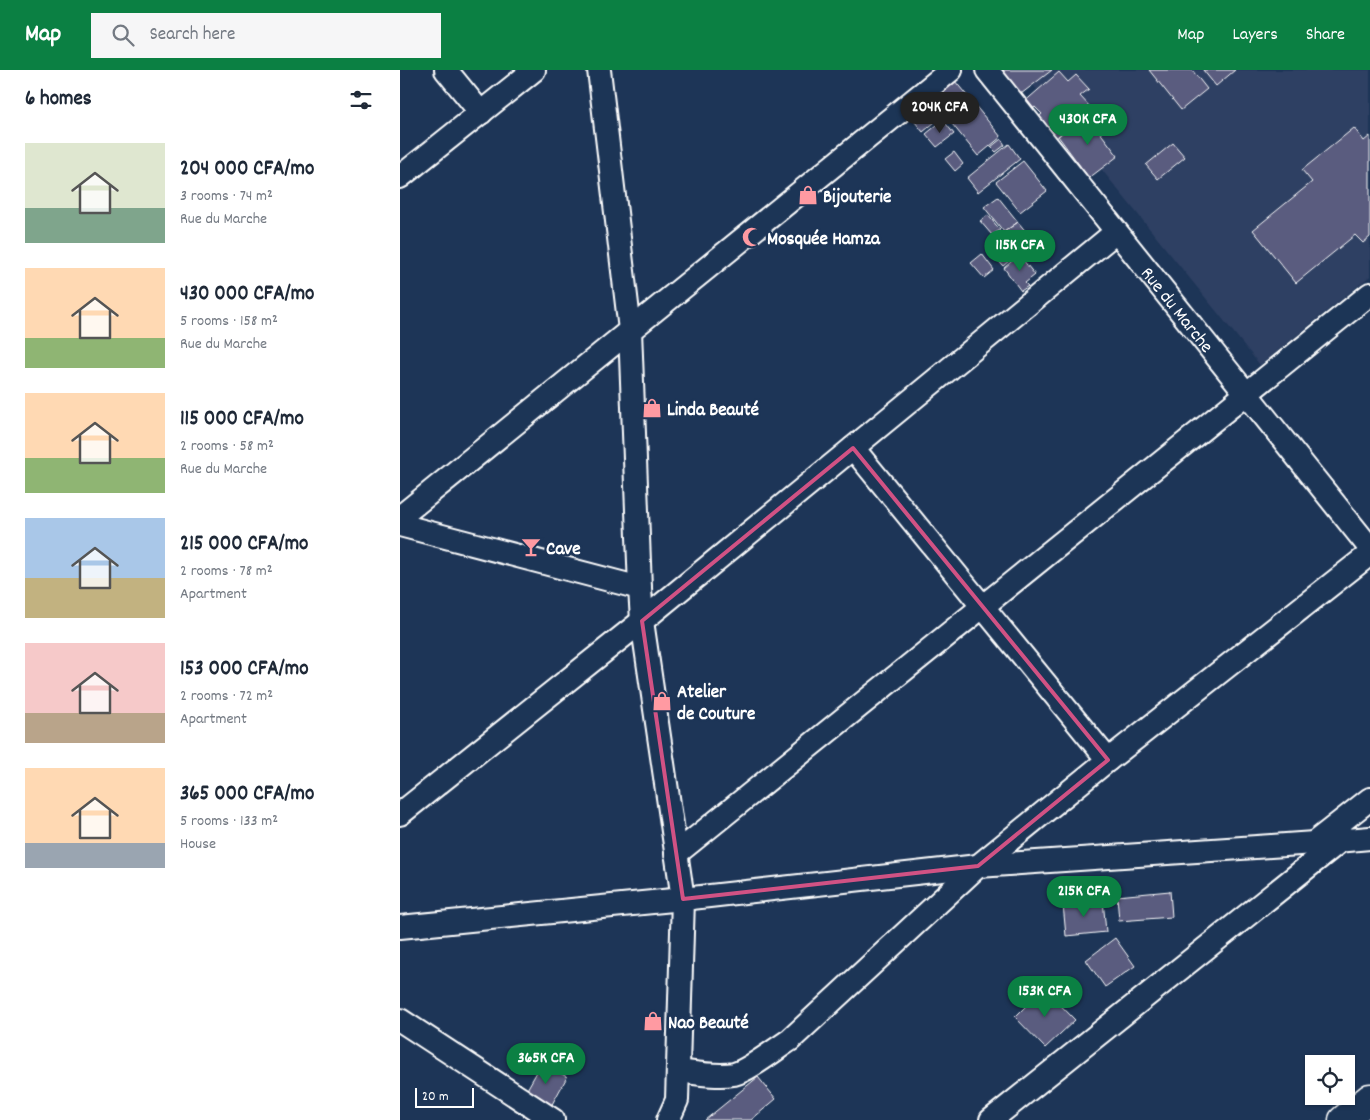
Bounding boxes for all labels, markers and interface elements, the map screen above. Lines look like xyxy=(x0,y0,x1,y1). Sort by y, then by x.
search box xyxy=(91,13,441,58)
text: Map xyxy=(25,18,61,52)
icon: search xyxy=(109,21,137,49)
text: Search here xyxy=(149,22,235,49)
text: Map xyxy=(1177,23,1204,48)
text: Layers xyxy=(1232,23,1278,48)
text: Share xyxy=(1306,23,1345,48)
text: 6 homes xyxy=(25,85,92,115)
icon: filters xyxy=(347,86,375,114)
pin: 204K CFA xyxy=(888,92,992,134)
text: 204K CFA xyxy=(911,96,969,119)
pin: 430K CFA xyxy=(1036,104,1140,146)
text: 430K CFA xyxy=(1059,108,1117,131)
text: 204 000 CFA/mo xyxy=(180,155,314,185)
icon: home xyxy=(65,163,125,223)
shop icon: Bijouterie xyxy=(797,184,819,206)
text: 3 rooms · 74 m² xyxy=(180,185,273,208)
place label: Bijouterie xyxy=(823,185,891,212)
text: Rue du Marche xyxy=(180,208,267,231)
mosque icon: Mosquée Hamza xyxy=(741,226,763,248)
place label: Mosquée Hamza xyxy=(767,227,881,254)
pin: 115K CFA xyxy=(968,230,1072,272)
text: 115K CFA xyxy=(995,234,1045,257)
street label: Rue du Marche xyxy=(1133,262,1219,360)
text: 430 000 CFA/mo xyxy=(180,280,314,310)
icon: home xyxy=(65,288,125,348)
text: 5 rooms · 158 m² xyxy=(180,310,278,333)
text: Rue du Marche xyxy=(180,333,267,356)
shop icon: Linda Beauté xyxy=(641,397,663,419)
place label: Linda Beauté xyxy=(667,398,759,425)
text: 115 000 CFA/mo xyxy=(180,405,304,435)
icon: home xyxy=(65,413,125,473)
text: 2 rooms · 58 m² xyxy=(180,435,274,458)
text: Rue du Marche xyxy=(180,458,267,481)
text: 215 000 CFA/mo xyxy=(180,530,308,560)
bar icon: Cave xyxy=(520,536,542,558)
place label: Cave xyxy=(546,537,581,564)
icon: home xyxy=(65,538,125,598)
text: 2 rooms · 78 m² xyxy=(180,560,273,583)
text: Apartment xyxy=(180,583,247,606)
text: 153 000 CFA/mo xyxy=(180,655,309,685)
icon: home xyxy=(65,663,125,723)
place label: Atelier de Couture xyxy=(677,680,755,729)
text: 2 rooms · 72 m² xyxy=(180,685,273,708)
shop icon: Atelier de Couture xyxy=(651,690,673,712)
text: Apartment xyxy=(180,708,247,731)
text: 365 000 CFA/mo xyxy=(180,780,314,810)
icon: home xyxy=(65,788,125,848)
text: 5 rooms · 133 m² xyxy=(180,810,278,833)
text: House xyxy=(180,833,216,856)
pin: 215K CFA xyxy=(1032,876,1136,918)
text: 215K CFA xyxy=(1058,880,1110,903)
pin: 153K CFA xyxy=(993,976,1097,1018)
text: 153K CFA xyxy=(1019,980,1071,1003)
shop icon: Nao Beauté xyxy=(642,1010,664,1032)
place label: Nao Beauté xyxy=(668,1011,749,1038)
pin: 365K CFA xyxy=(494,1042,598,1085)
text: 365K CFA xyxy=(517,1047,575,1070)
map controls xyxy=(1305,1055,1355,1105)
button: locate xyxy=(1305,1055,1355,1105)
scale bar xyxy=(415,1085,474,1108)
text: 20 m xyxy=(422,1087,449,1107)

